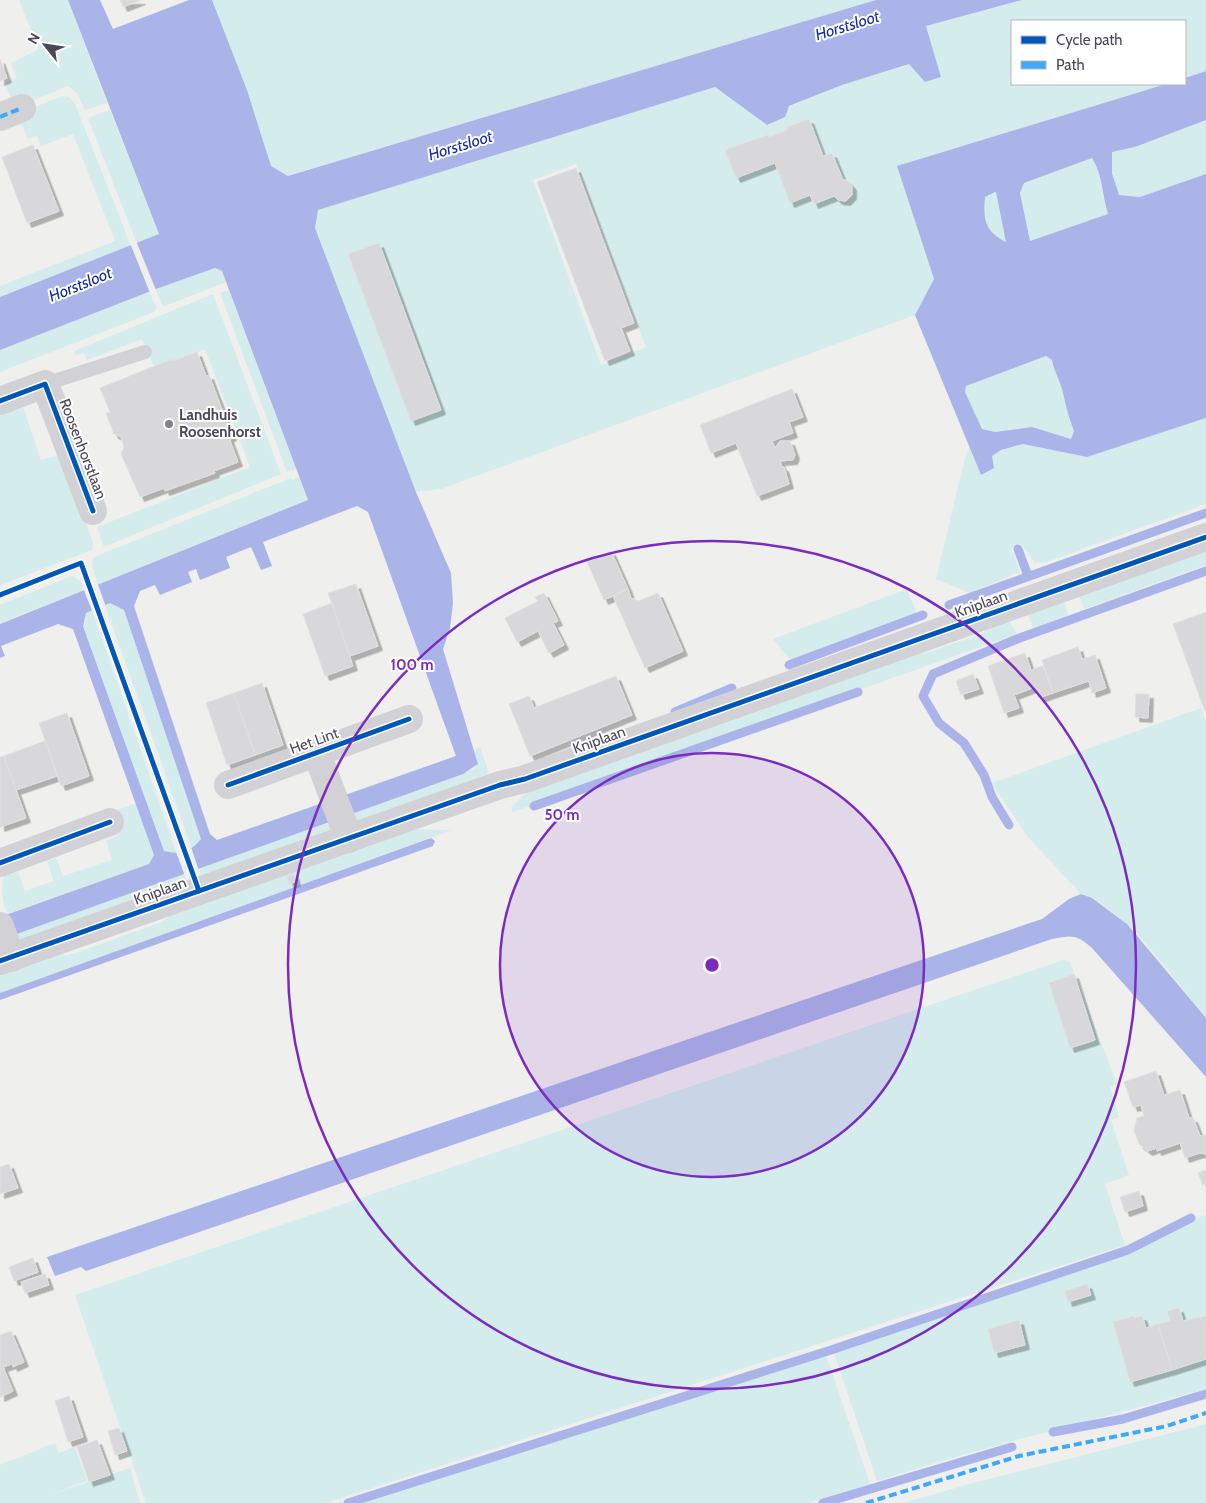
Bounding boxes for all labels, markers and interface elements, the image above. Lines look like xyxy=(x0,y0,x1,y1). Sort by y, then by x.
water label: Horstsloot xyxy=(813,6,883,44)
north arrow xyxy=(20,20,70,70)
legend xyxy=(1011,20,1186,85)
text: N xyxy=(23,30,44,47)
text: Cycle path xyxy=(1056,31,1122,49)
text: Path xyxy=(1056,56,1085,74)
water label: Horstsloot xyxy=(426,126,496,164)
water label: Horstsloot xyxy=(46,263,115,306)
street label: Roosenhorstlaan xyxy=(56,396,110,502)
place label: Landhuis Roosenhorst xyxy=(179,406,261,441)
marker: Landhuis Roosenhorst xyxy=(163,418,175,430)
street label: Kniplaan xyxy=(952,586,1010,622)
text: 100 m xyxy=(390,656,434,674)
street label: Kniplaan xyxy=(570,722,628,758)
street label: Het Lint xyxy=(287,724,341,758)
text: 50 m xyxy=(544,806,580,824)
street label: Kniplaan xyxy=(131,873,189,909)
centre of rings xyxy=(703,956,721,974)

